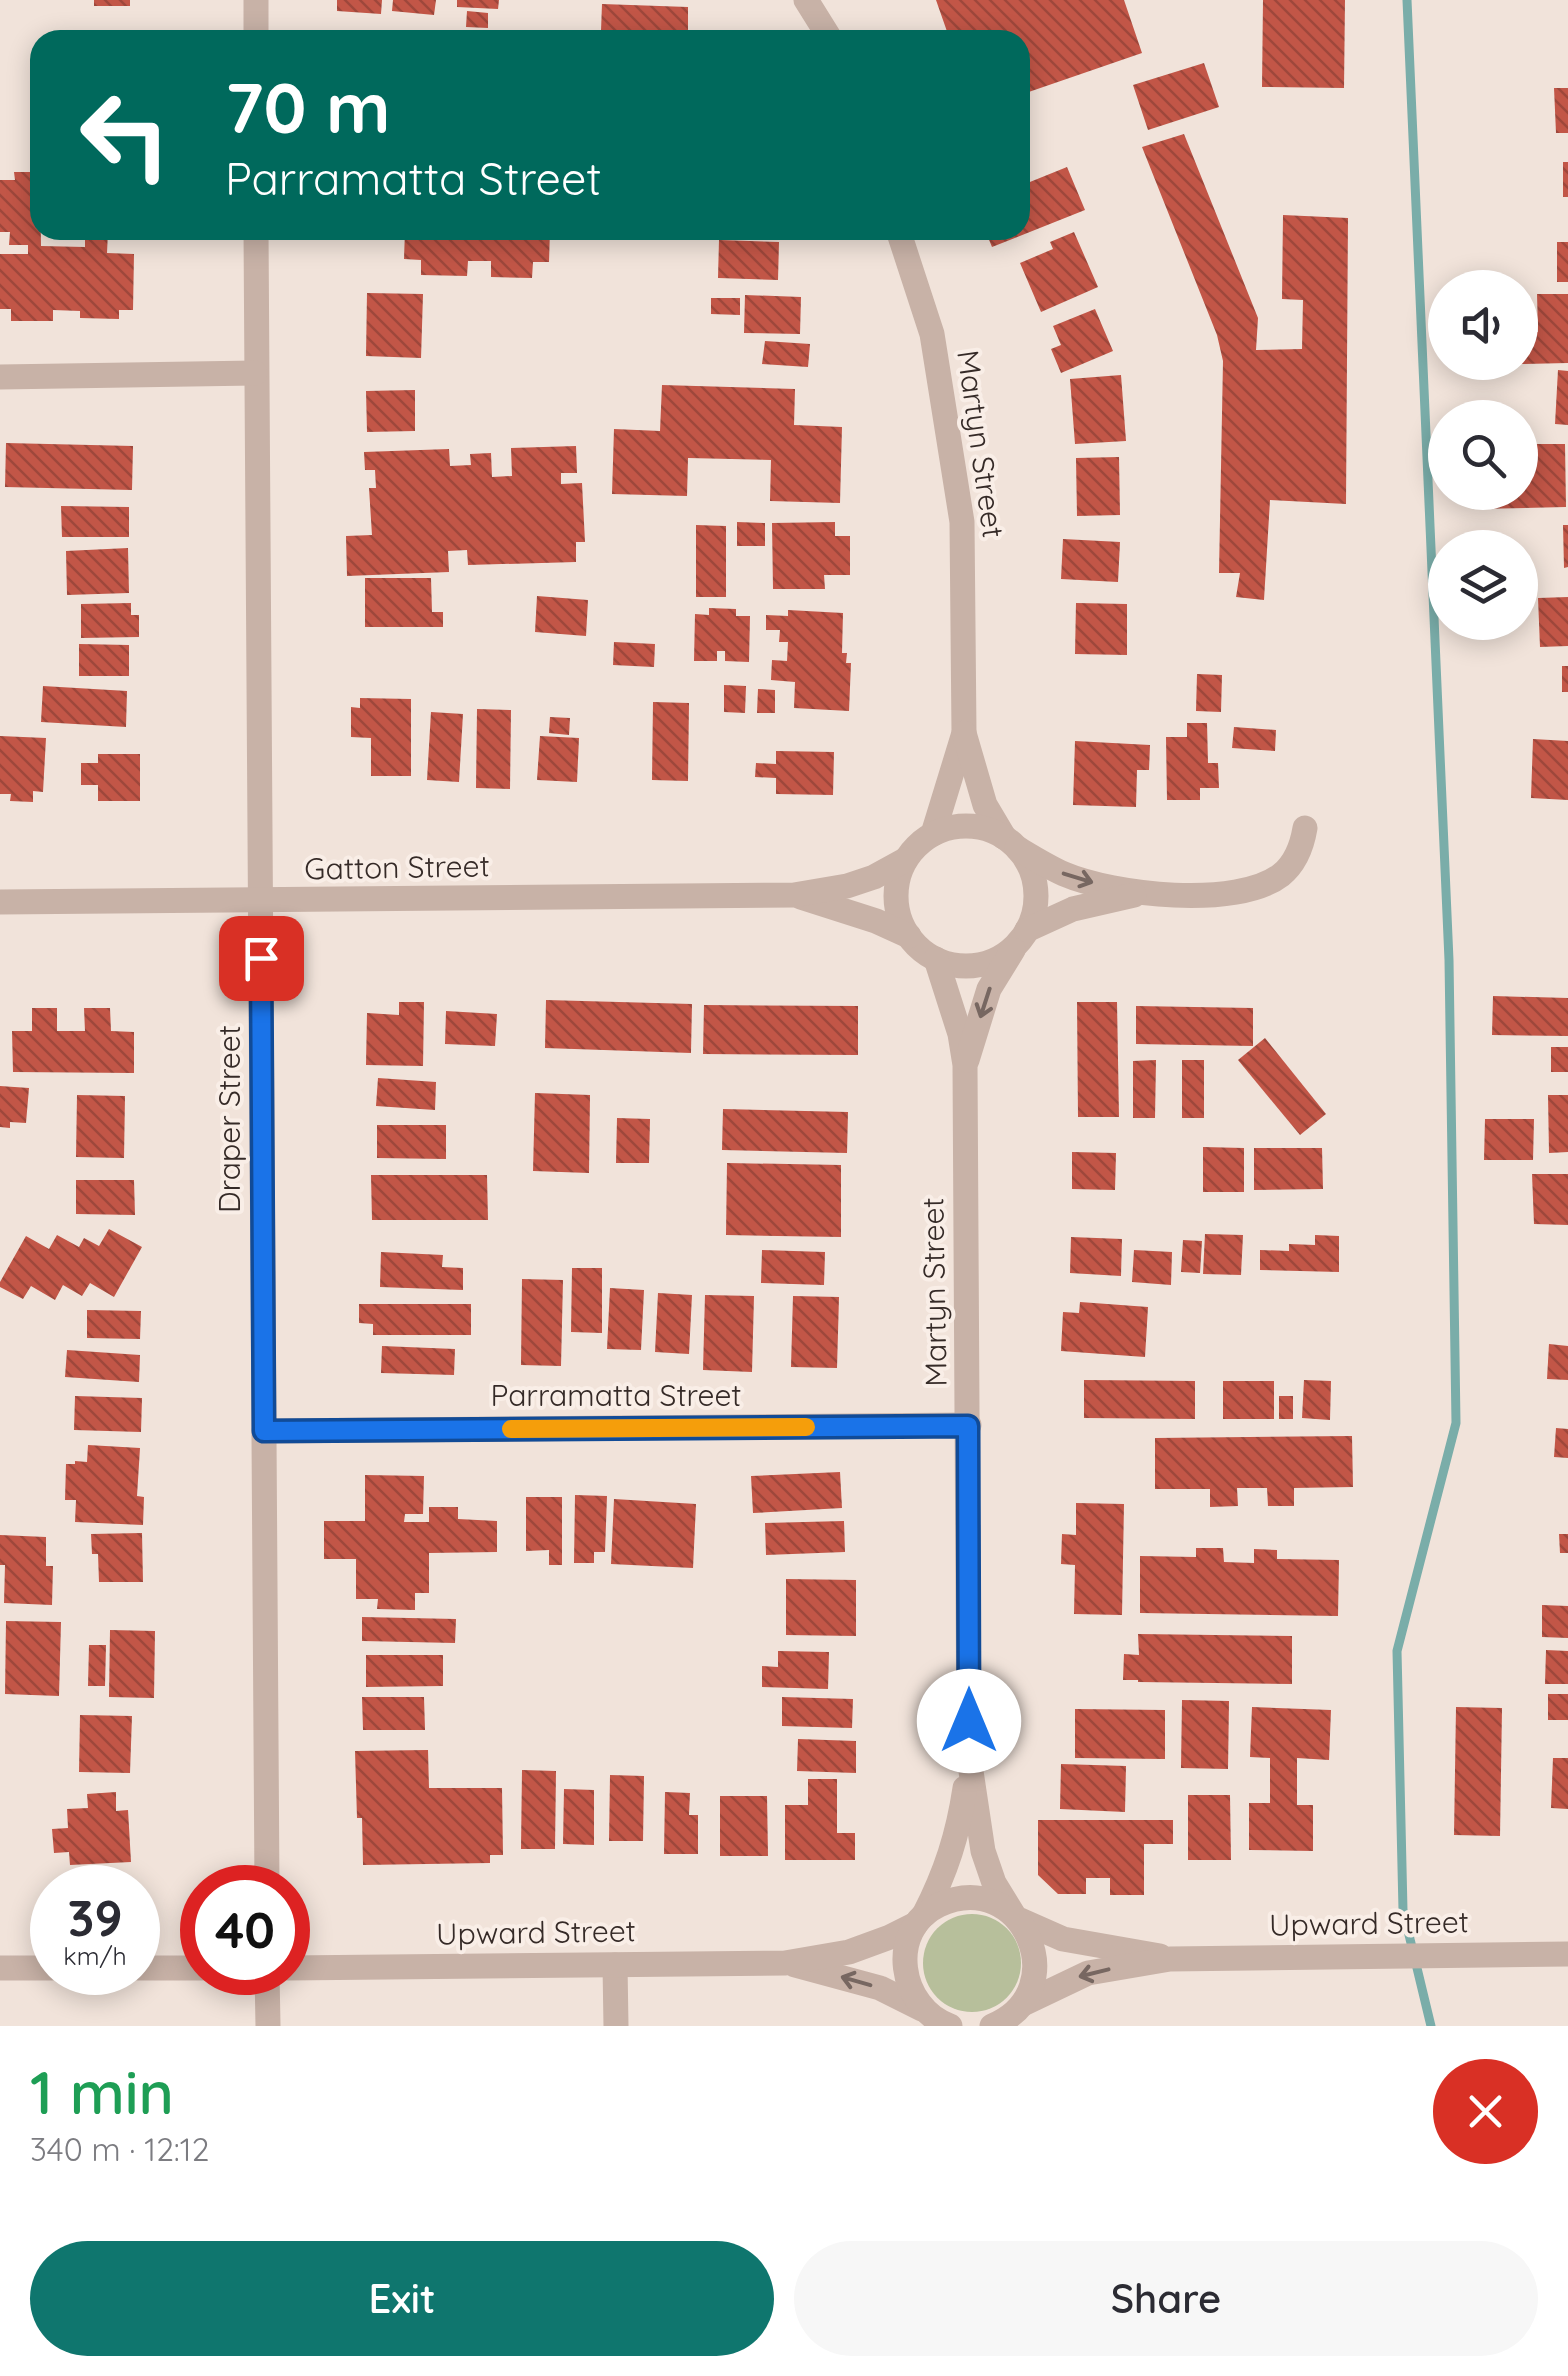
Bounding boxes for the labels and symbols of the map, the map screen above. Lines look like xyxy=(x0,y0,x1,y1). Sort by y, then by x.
street label: Martyn Street xyxy=(949,347,1013,540)
street label: Gatton Street xyxy=(304,846,490,888)
one-way arrow xyxy=(1062,870,1093,888)
pin xyxy=(219,916,304,1001)
one-way arrow xyxy=(974,987,992,1019)
street label: Draper Street xyxy=(210,1025,248,1213)
street label: Martyn Street xyxy=(913,1197,955,1387)
street label: Parramatta Street xyxy=(490,1376,742,1414)
position arrow xyxy=(917,1669,1021,1773)
speed limit sign: 40 xyxy=(180,1865,310,1995)
street label: Upward Street xyxy=(1269,1902,1469,1944)
street label: Upward Street xyxy=(436,1911,636,1953)
one-way arrow xyxy=(1079,1965,1110,1984)
one-way arrow xyxy=(841,1971,872,1989)

